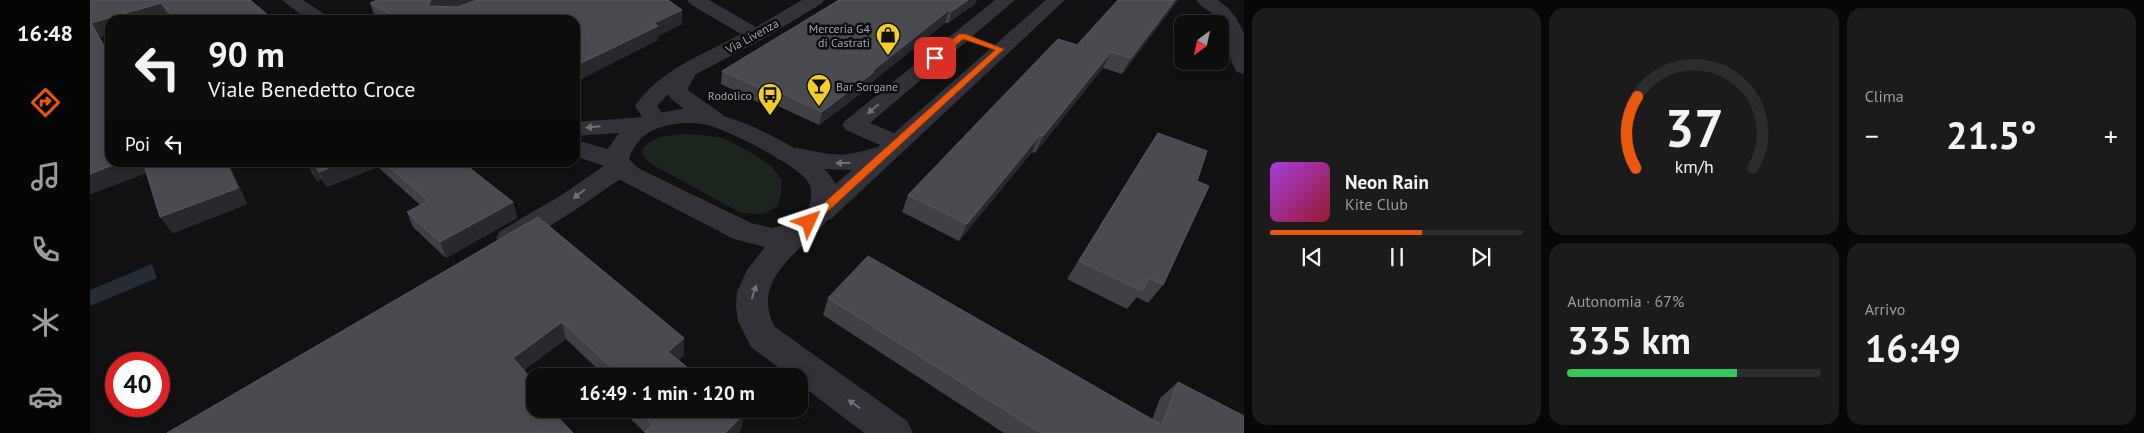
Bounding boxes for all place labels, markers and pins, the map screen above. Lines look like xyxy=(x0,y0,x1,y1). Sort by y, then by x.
place label: Merceria G4 di Castrati xyxy=(809,21,870,50)
shop icon: Merceria G4 di Castrati xyxy=(875,22,901,56)
pin xyxy=(914,37,956,79)
bar icon: Bar Sorgane xyxy=(806,73,832,107)
place label: Bar Sorgane xyxy=(836,79,898,94)
bus stop icon: Rodolico xyxy=(757,82,783,116)
place label: Rodolico xyxy=(708,88,752,103)

